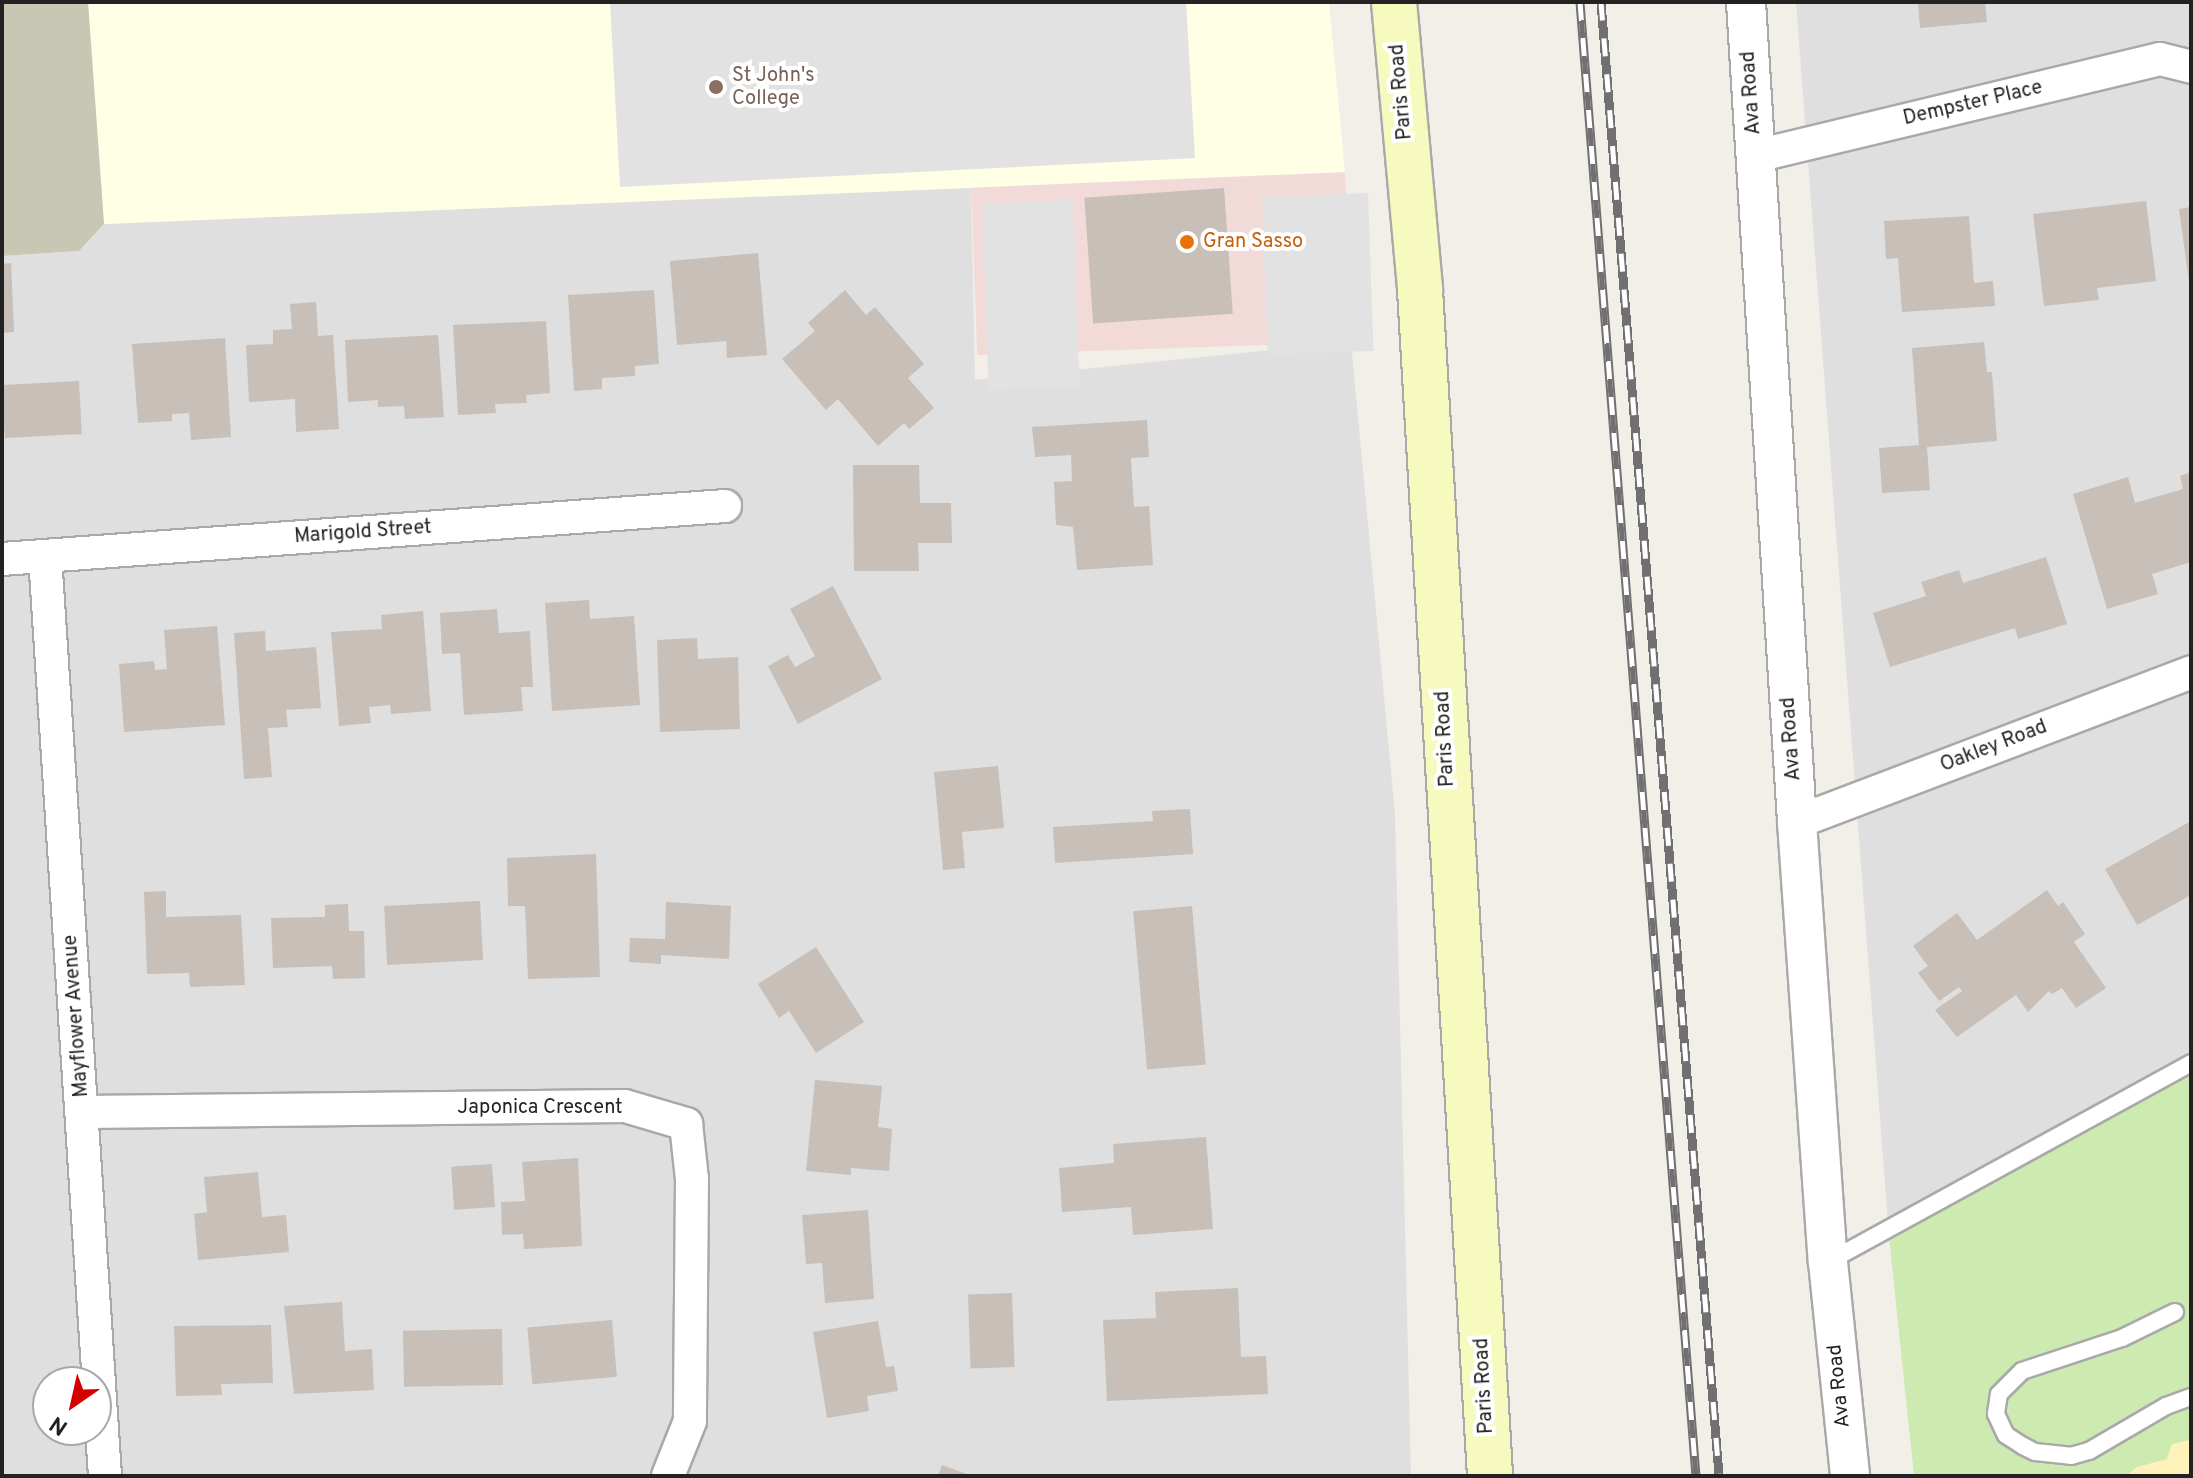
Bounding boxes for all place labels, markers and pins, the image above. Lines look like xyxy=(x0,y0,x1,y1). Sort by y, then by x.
place label: St John's College xyxy=(732,64,815,111)
marker: St John's College xyxy=(707,78,725,96)
place label: Gran Sasso xyxy=(1203,230,1303,254)
marker: Gran Sasso xyxy=(1178,233,1196,251)

